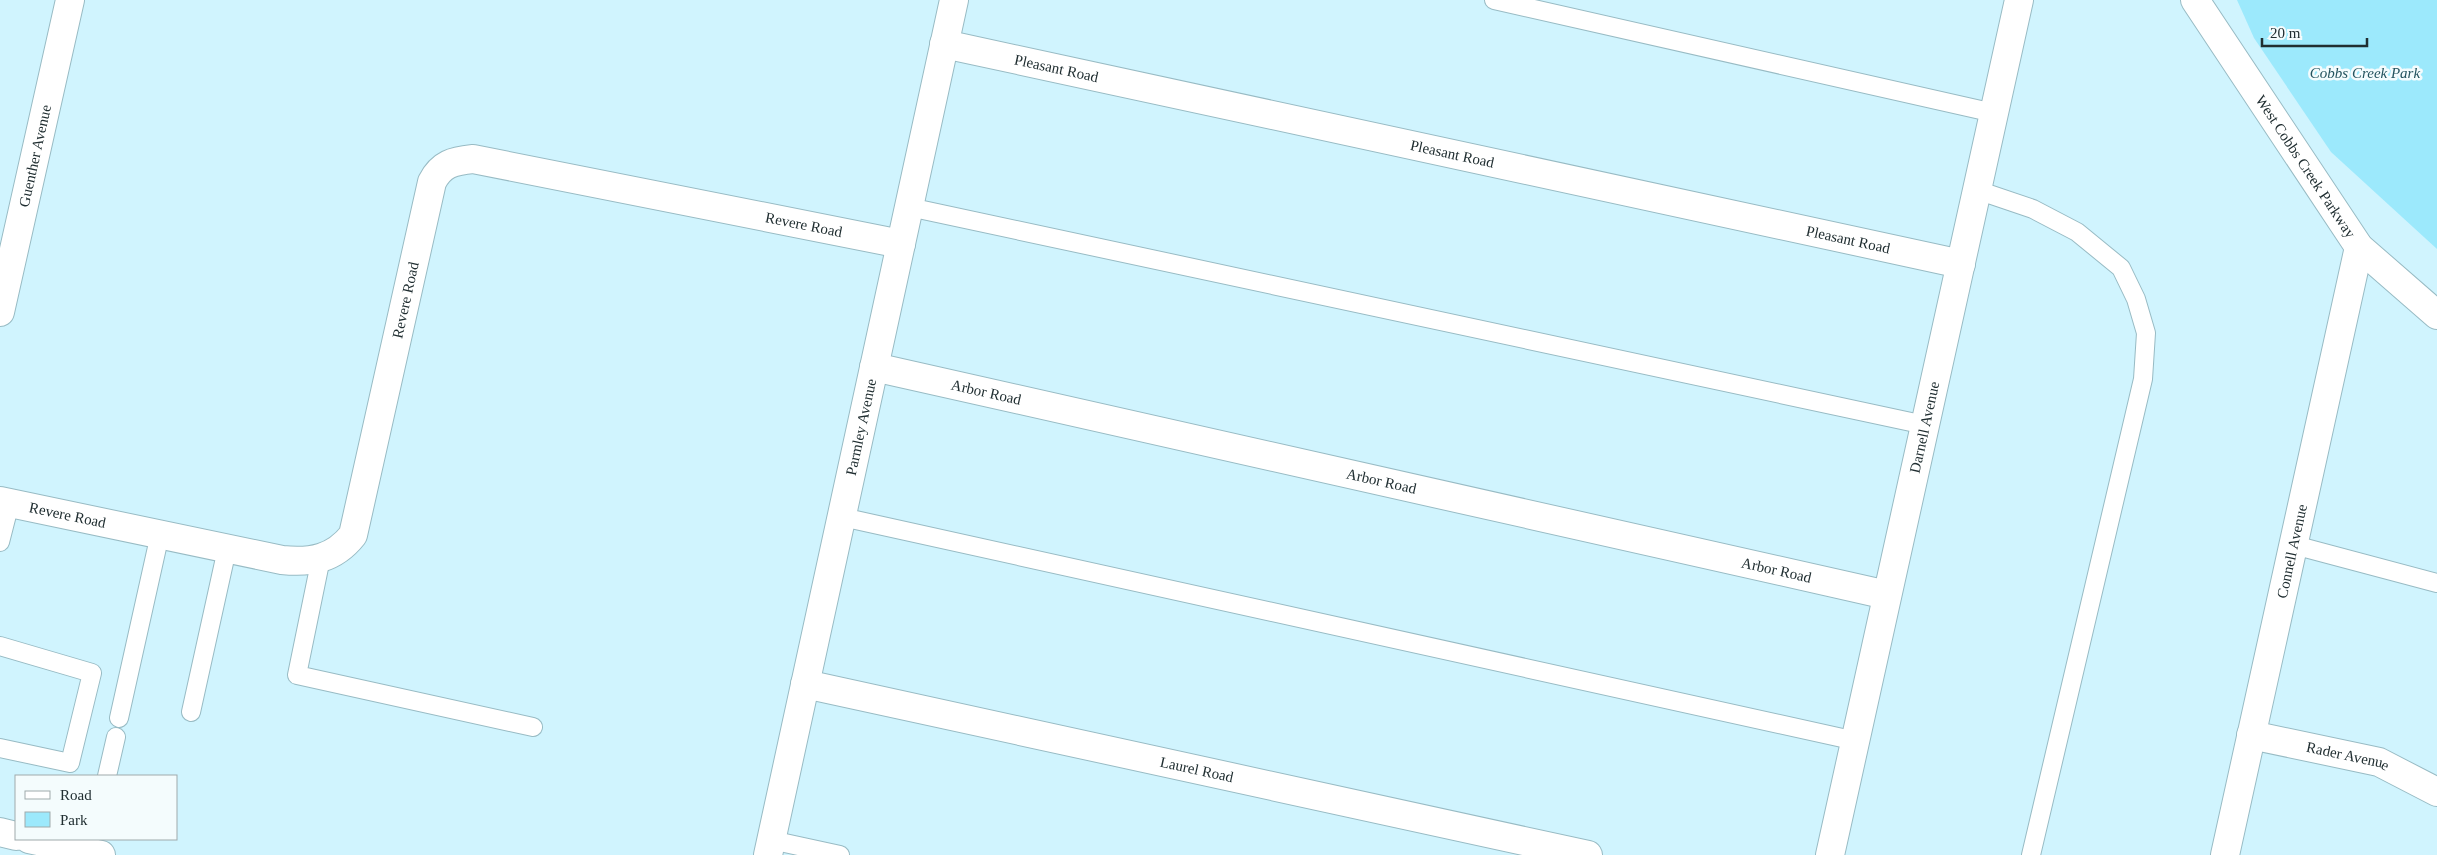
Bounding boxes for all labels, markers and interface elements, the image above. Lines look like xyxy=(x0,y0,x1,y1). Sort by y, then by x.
scale bar xyxy=(2262,15,2367,47)
text: 20 m xyxy=(2270,25,2301,41)
street label: Pleasant Road xyxy=(1013,51,1100,85)
park label: Cobbs Creek Park xyxy=(2310,65,2420,81)
street label: West Cobbs Creek Parkway xyxy=(2253,92,2359,241)
street label: Guenther Avenue xyxy=(16,103,54,209)
street label: Pleasant Road xyxy=(1409,137,1496,171)
street label: Revere Road xyxy=(764,209,844,240)
street label: Pleasant Road xyxy=(1805,223,1892,257)
street label: Revere Road xyxy=(389,260,422,340)
street label: Parmley Avenue xyxy=(843,377,879,477)
street label: Arbor Road xyxy=(950,377,1023,408)
street label: Darnell Avenue xyxy=(1907,380,1943,475)
street label: Arbor Road xyxy=(1345,466,1418,497)
street label: Revere Road xyxy=(28,499,108,531)
street label: Connell Avenue xyxy=(2274,502,2310,600)
street label: Arbor Road xyxy=(1740,554,1813,586)
street label: Rader Avenue xyxy=(2305,739,2392,774)
street label: Laurel Road xyxy=(1159,754,1235,785)
legend xyxy=(15,775,178,840)
text: Road xyxy=(60,787,92,803)
text: Park xyxy=(60,812,88,828)

